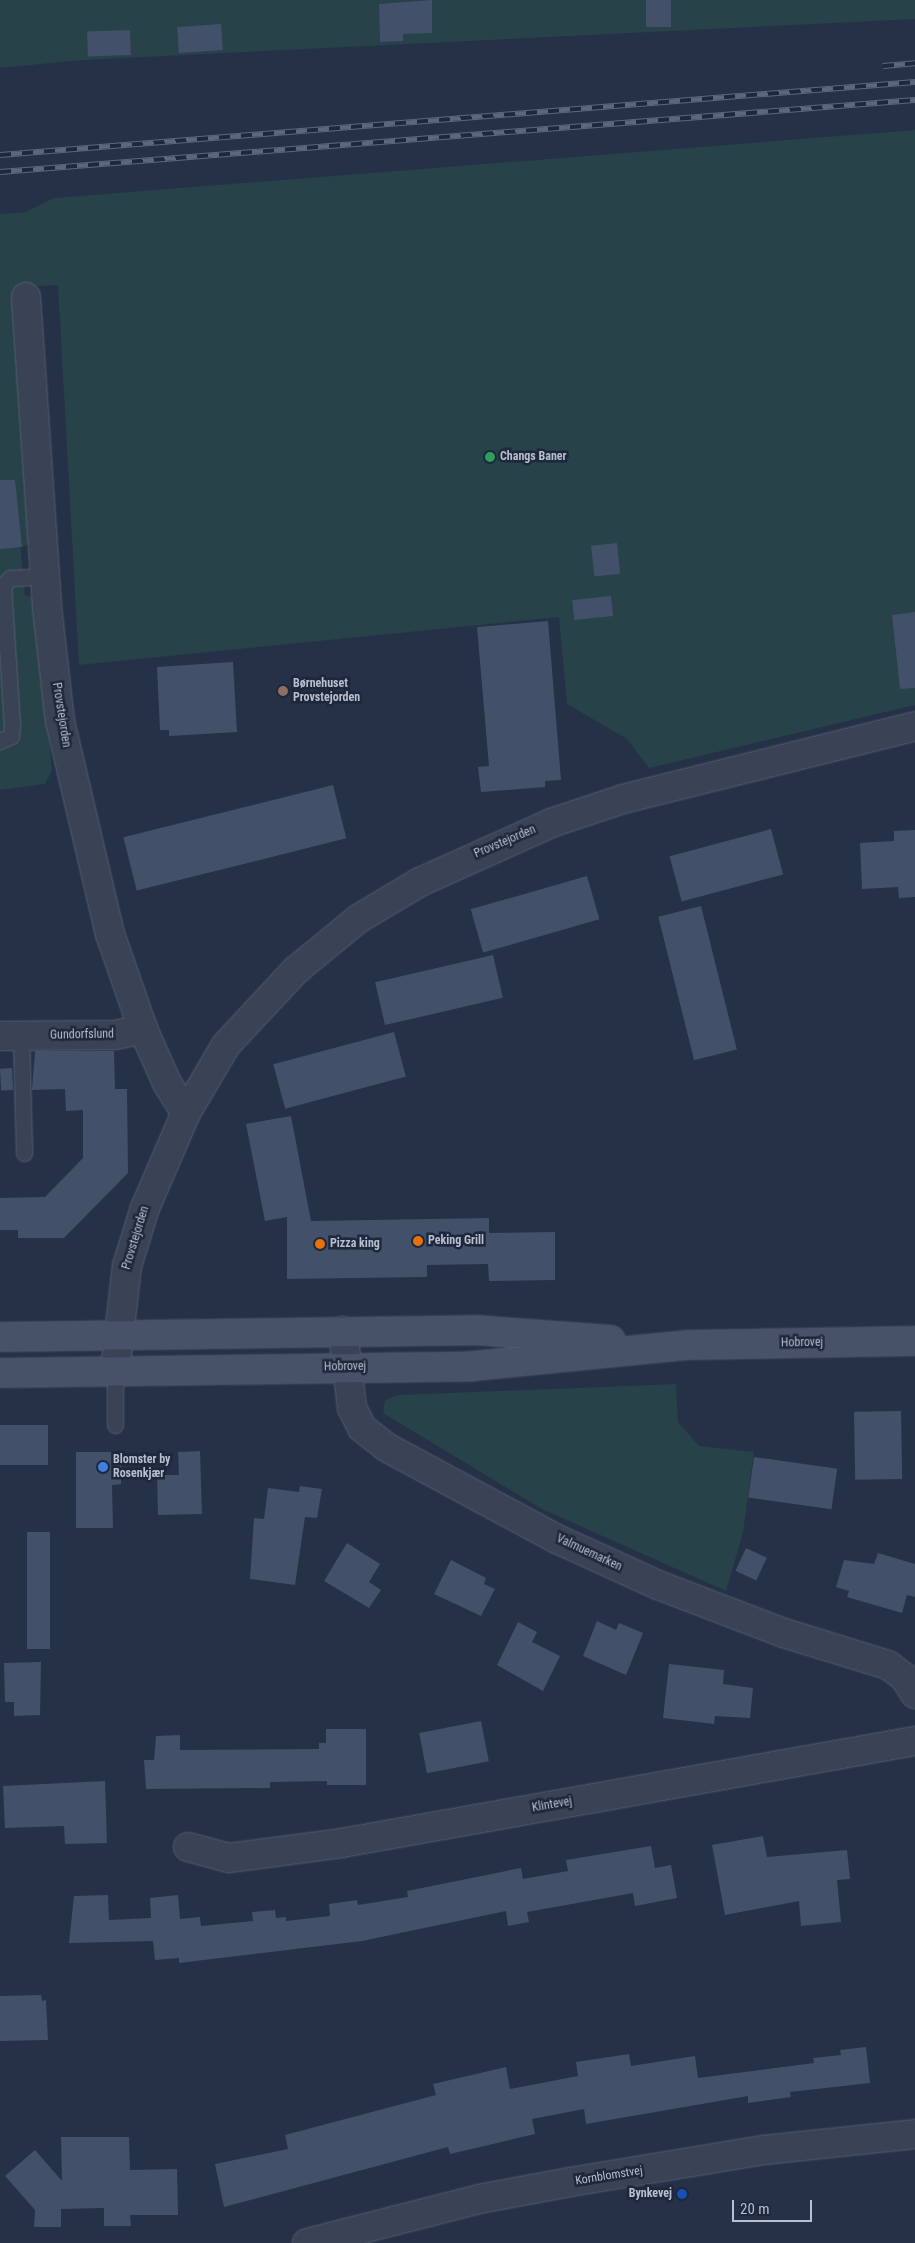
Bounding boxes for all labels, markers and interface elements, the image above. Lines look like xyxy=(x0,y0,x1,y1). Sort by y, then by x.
place label: Changs Baner xyxy=(500,450,567,464)
marker: Changs Baner xyxy=(484,451,496,463)
place label: Børnehuset Provstejorden xyxy=(293,677,360,705)
street label: Provstejorden xyxy=(49,681,73,749)
marker: Børnehuset Provstejorden xyxy=(277,685,289,697)
street label: Provstejorden xyxy=(472,823,538,861)
street label: Gundorfslund xyxy=(50,1027,114,1043)
street label: Provstejorden xyxy=(120,1205,152,1271)
place label: Peking Grill xyxy=(428,1234,484,1248)
marker: Peking Grill xyxy=(412,1235,424,1247)
place label: Pizza king xyxy=(330,1237,380,1251)
marker: Pizza king xyxy=(314,1238,326,1250)
street label: Hobrovej xyxy=(781,1335,823,1351)
street label: Hobrovej xyxy=(324,1359,366,1375)
place label: Blomster by Rosenkjær xyxy=(113,1453,170,1481)
marker: Blomster by Rosenkjær xyxy=(97,1461,109,1473)
street label: Valmuemarken xyxy=(554,1532,624,1574)
street label: Klintevej xyxy=(531,1794,573,1816)
street label: Kornblomstvej xyxy=(574,2164,644,2188)
place label: Bynkevej xyxy=(629,2187,672,2201)
marker: Bynkevej xyxy=(676,2188,688,2200)
scale bar xyxy=(735,2190,815,2222)
text: 20 m xyxy=(740,2200,770,2218)

